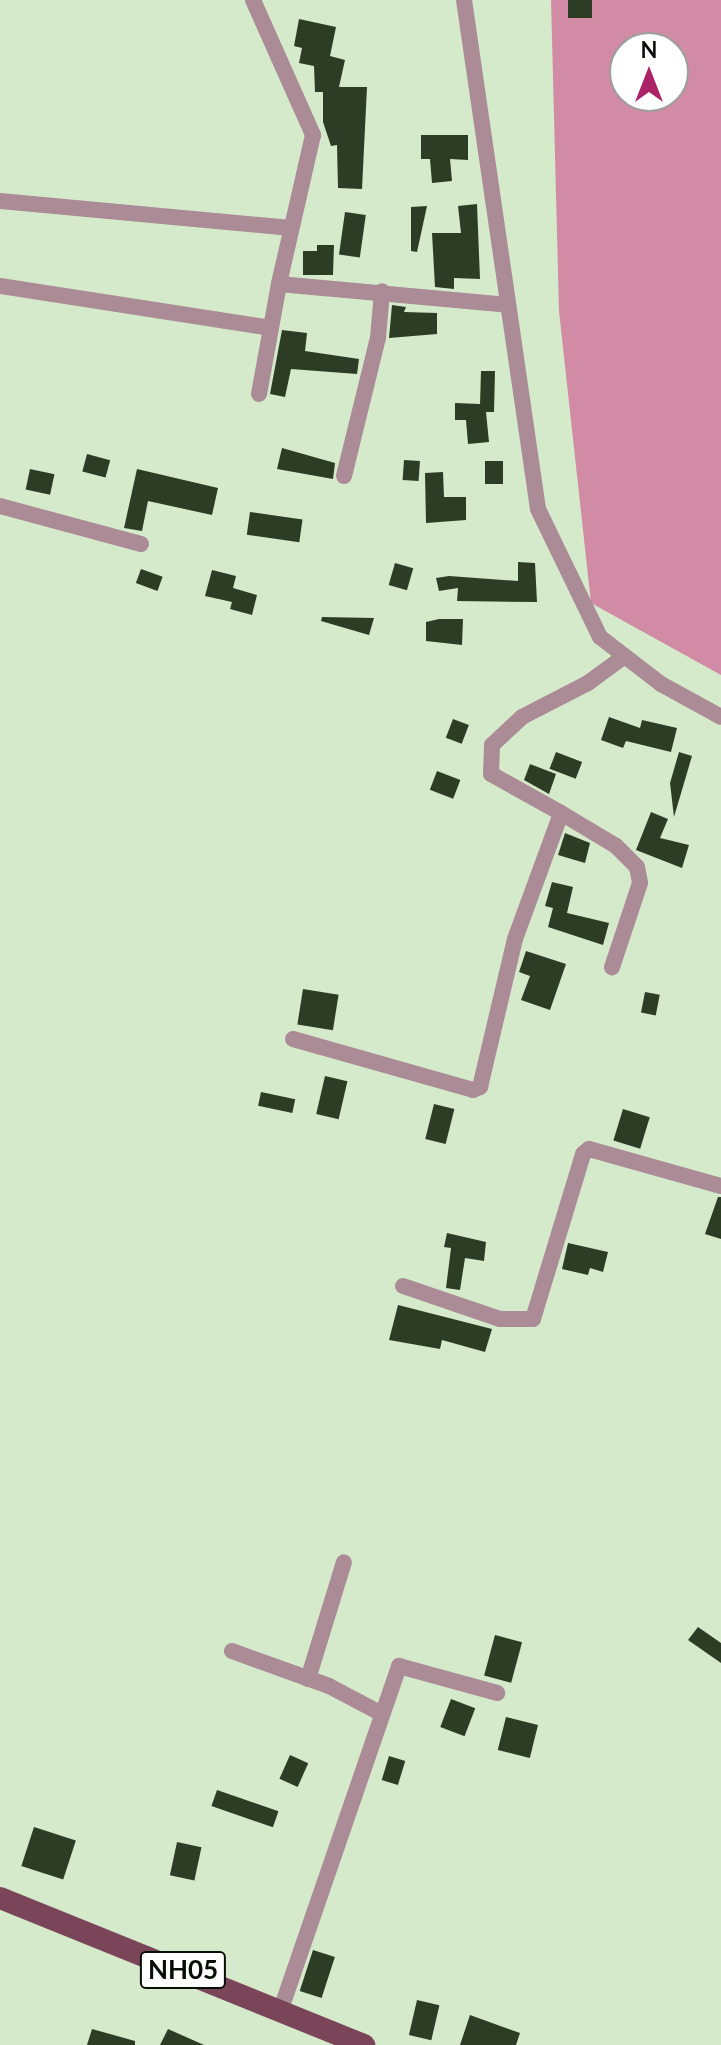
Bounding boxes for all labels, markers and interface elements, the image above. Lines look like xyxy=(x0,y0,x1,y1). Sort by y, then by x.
north arrow xyxy=(609,32,689,112)
text: N xyxy=(641,36,657,63)
road number: NH05 xyxy=(139,1948,227,1992)

